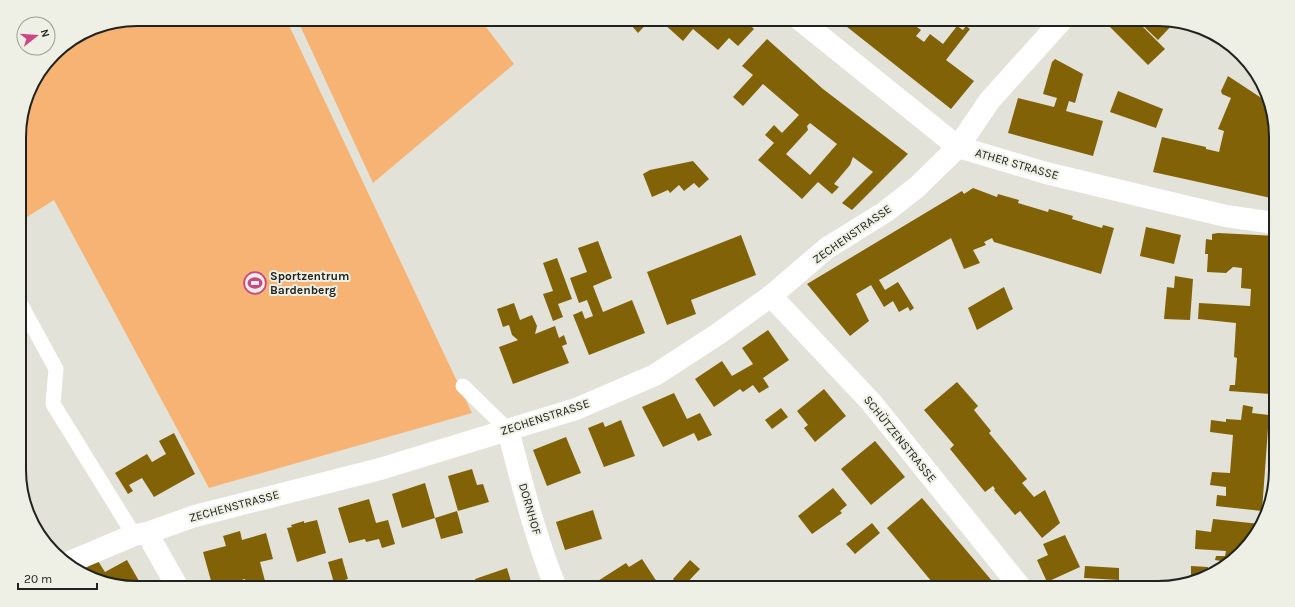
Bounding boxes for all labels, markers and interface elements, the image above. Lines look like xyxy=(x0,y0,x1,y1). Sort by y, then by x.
north arrow xyxy=(16,16,56,56)
text: N xyxy=(38,28,52,39)
street label: ATHER STRASSE xyxy=(974,145,1060,183)
street label: ZECHENSTRASSE xyxy=(810,202,894,266)
place label: Sportzentrum Bardenberg xyxy=(270,269,349,297)
sports icon: Sportzentrum Bardenberg xyxy=(242,270,268,296)
street label: SCHÜTZENSTRASSE xyxy=(861,393,939,485)
street label: ZECHENSTRASSE xyxy=(499,396,591,438)
street label: DORNHOF xyxy=(516,481,544,537)
street label: ZECHENSTRASSE xyxy=(187,487,281,525)
scale bar xyxy=(18,565,97,591)
text: 20 m xyxy=(24,572,52,586)

